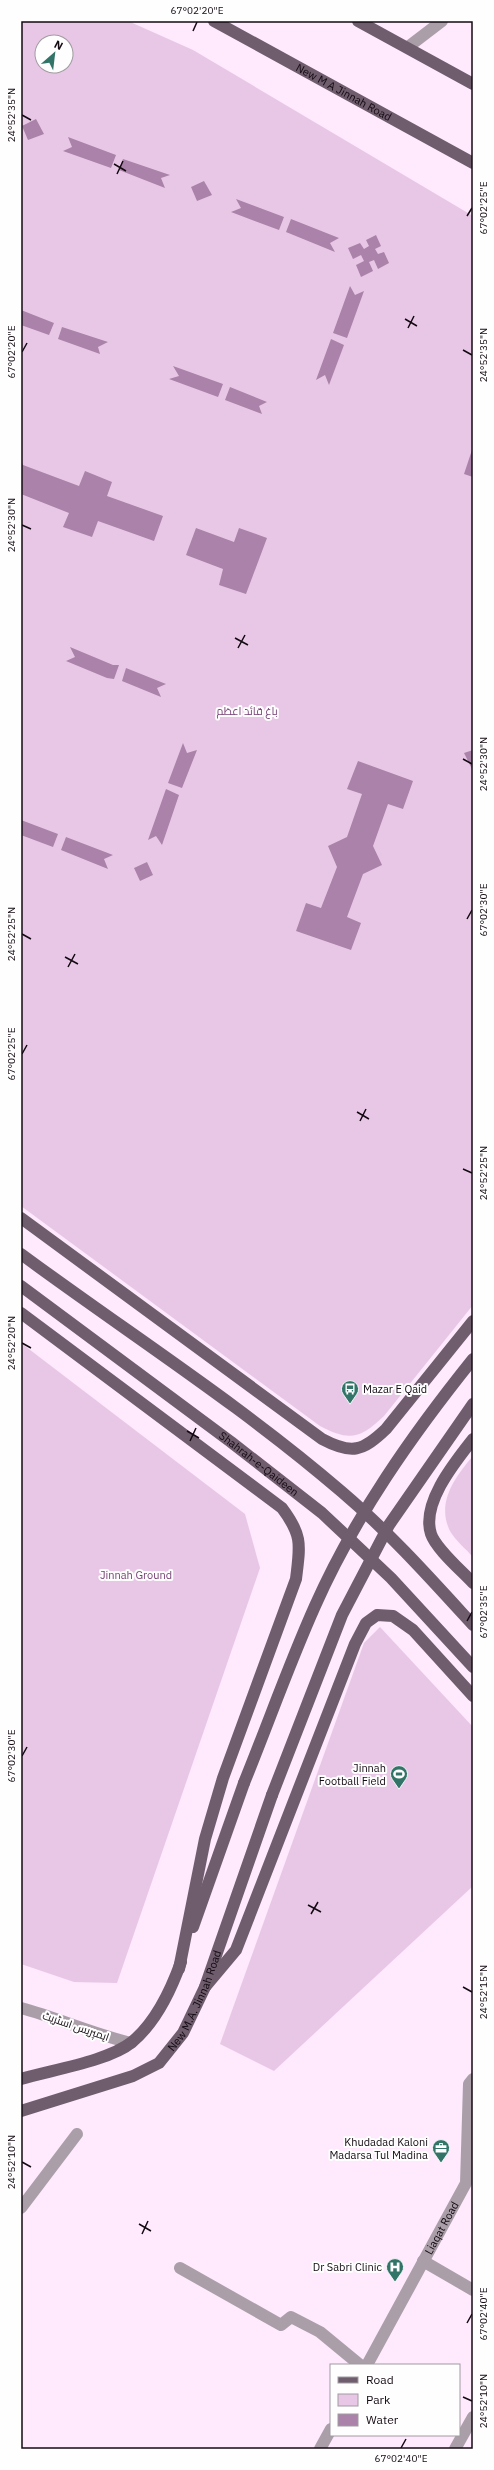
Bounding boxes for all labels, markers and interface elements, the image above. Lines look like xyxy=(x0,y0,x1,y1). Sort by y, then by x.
text: 67°02'20"E xyxy=(170,4,224,17)
north arrow xyxy=(34,34,74,74)
text: N xyxy=(52,37,66,53)
street label: New M A Jinnah Road xyxy=(294,60,394,124)
text: 24°52'35"N xyxy=(5,88,18,142)
text: 67°02'25"E xyxy=(477,181,490,235)
text: 67°02'20"E xyxy=(5,325,18,379)
text: 24°52'35"N xyxy=(477,328,490,382)
text: 24°52'30"N xyxy=(5,498,18,552)
park label: باغ قائد اعظم xyxy=(216,704,278,719)
text: 24°52'30"N xyxy=(477,737,490,791)
text: 67°02'30"E xyxy=(477,883,490,937)
text: 24°52'25"N xyxy=(5,907,18,961)
text: 67°02'25"E xyxy=(5,1027,18,1081)
text: 24°52'25"N xyxy=(477,1146,490,1200)
text: 24°52'20"N xyxy=(5,1316,18,1370)
bus stop icon: Mazar E Qaid xyxy=(340,1379,360,1404)
place label: Mazar E Qaid xyxy=(363,1382,427,1396)
street label: Shahrah-e-Qaideen xyxy=(216,1428,302,1499)
park label: Jinnah Ground xyxy=(100,1568,172,1582)
text: 67°02'35"E xyxy=(477,1585,490,1639)
text: 67°02'30"E xyxy=(5,1729,18,1783)
place label: Jinnah Football Field xyxy=(319,1761,386,1788)
sports icon: Jinnah Football Field xyxy=(389,1764,409,1789)
street label: New M.A. Jinnah Road xyxy=(164,1948,224,2054)
text: 24°52'15"N xyxy=(477,1965,490,2019)
street label: ایمپریس اسٹریٹ xyxy=(41,2008,111,2044)
text: 24°52'10"N xyxy=(5,2135,18,2189)
place label: Khudadad Kaloni Madarsa Tul Madina xyxy=(329,2135,428,2162)
office icon: Khudadad Kaloni Madarsa Tul Madina xyxy=(431,2138,451,2163)
street label: Liaqat Road xyxy=(421,2199,462,2257)
hospital icon: Dr Sabri Clinic xyxy=(385,2257,405,2282)
place label: Dr Sabri Clinic xyxy=(313,2260,382,2274)
text: 67°02'40"E xyxy=(477,2287,490,2341)
legend xyxy=(330,2364,460,2436)
text: Road xyxy=(366,2372,394,2387)
text: 24°52'10"N xyxy=(477,2374,490,2428)
text: Park xyxy=(366,2392,391,2407)
text: Water xyxy=(366,2412,399,2427)
text: 67°02'40"E xyxy=(374,2452,428,2465)

